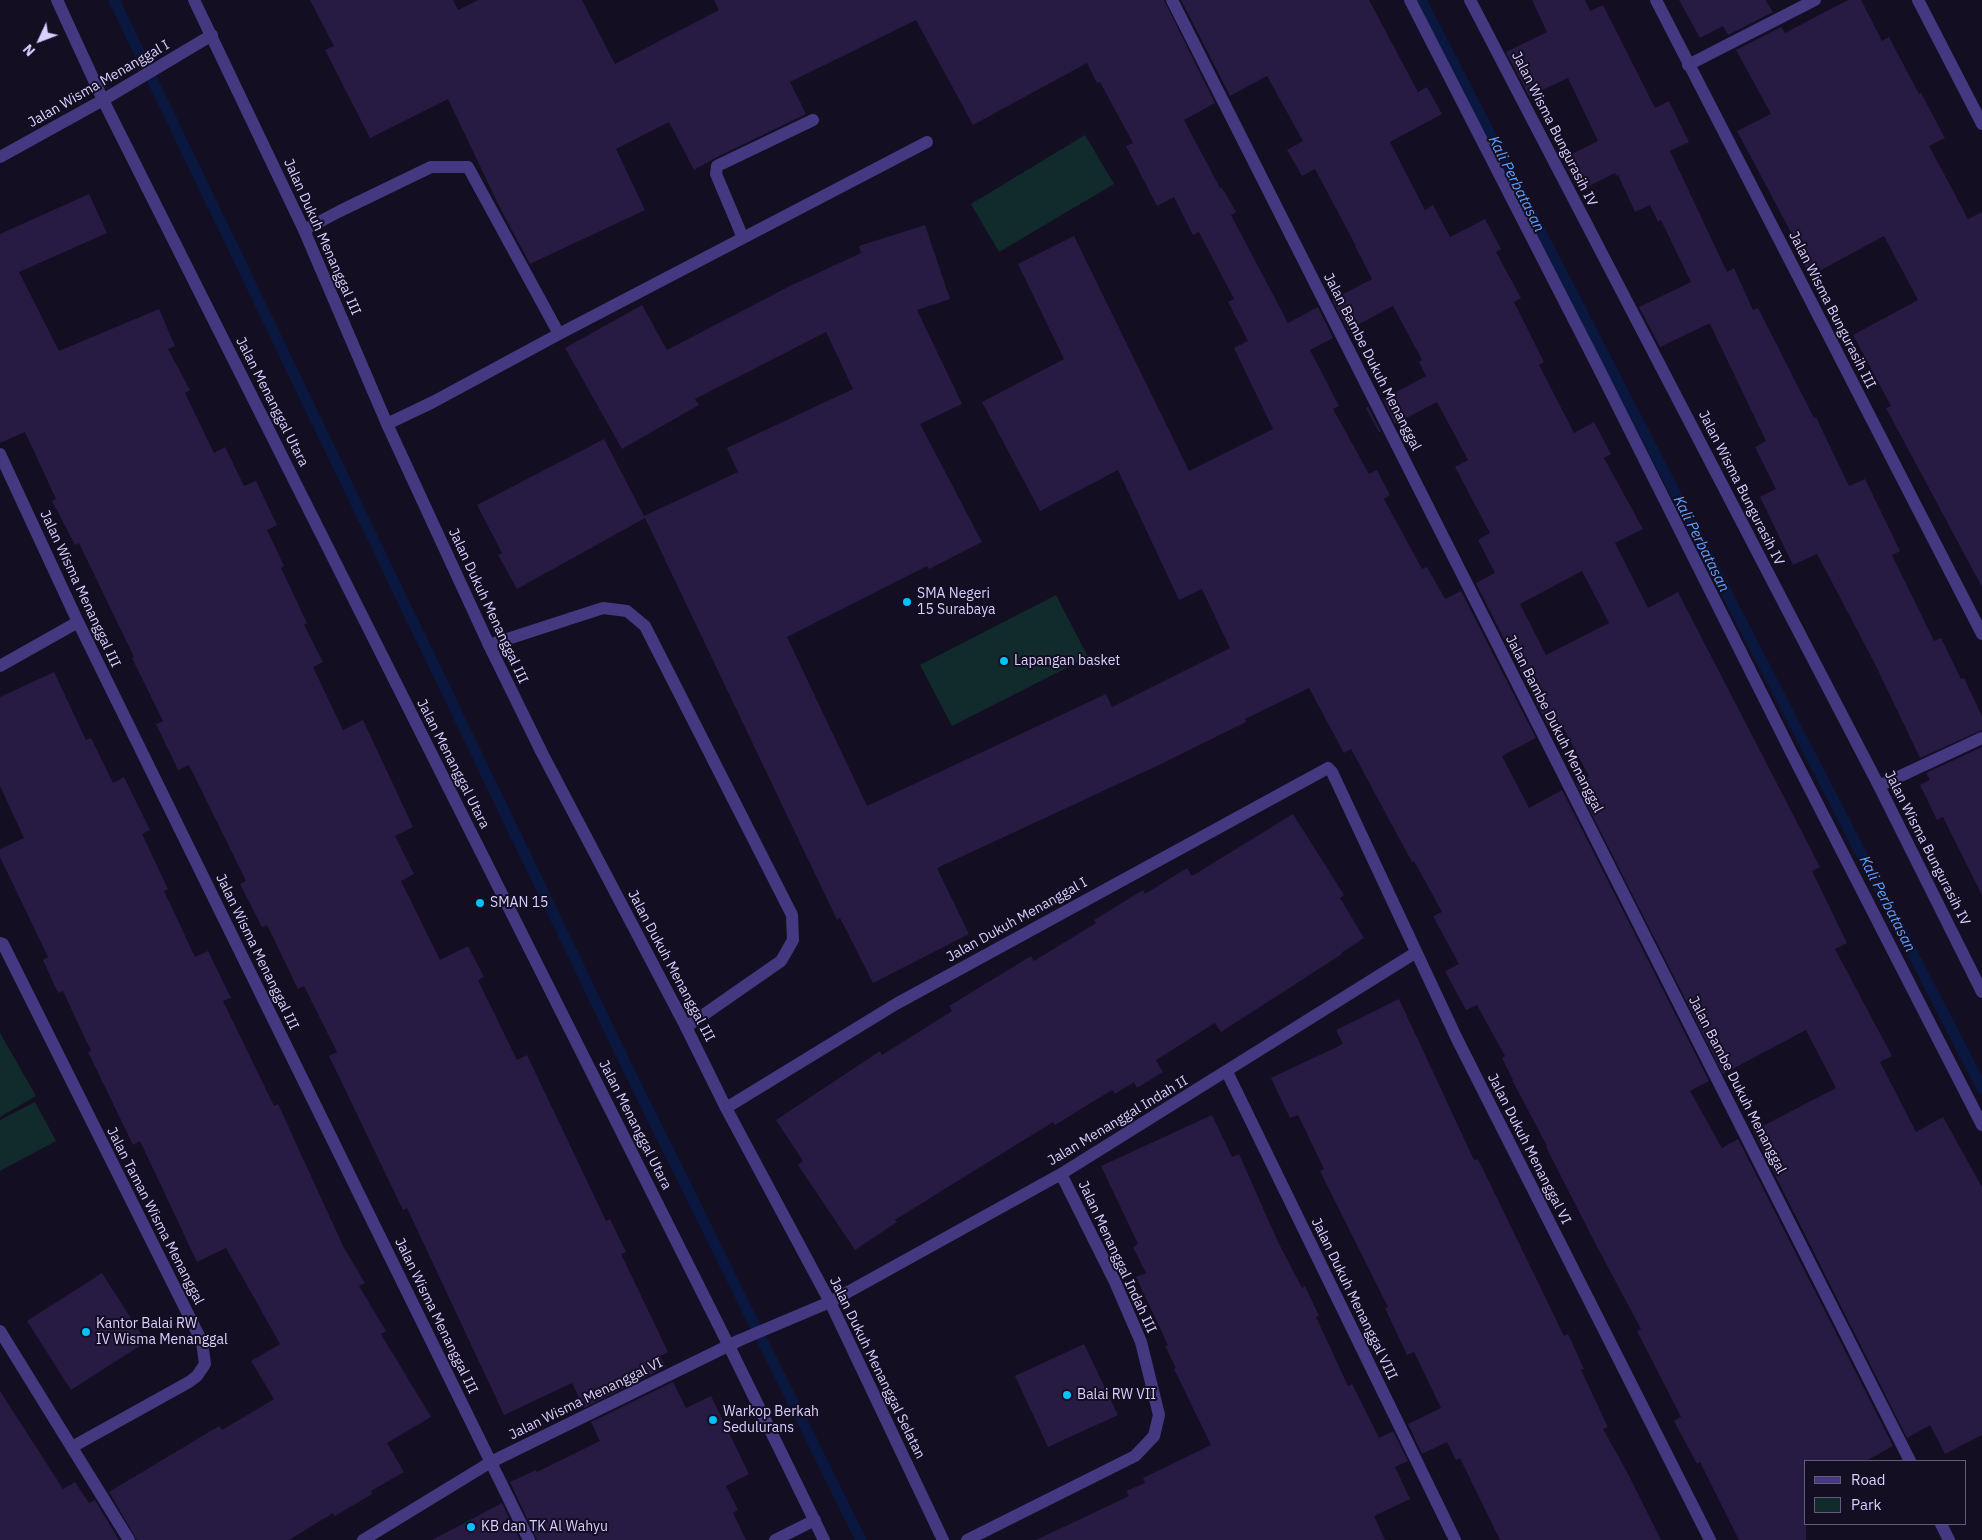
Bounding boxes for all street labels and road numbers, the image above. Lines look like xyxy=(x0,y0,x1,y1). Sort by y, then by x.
street label: Jalan Wisma Menanggal I xyxy=(25,37,173,131)
street label: Jalan Wisma Bungurasih IV xyxy=(1508,49,1600,209)
street label: Jalan Dukuh Menanggal III xyxy=(280,156,364,318)
street label: Jalan Wisma Bungurasih III xyxy=(1785,229,1879,391)
street label: Jalan Bambe Dukuh Menanggal xyxy=(1320,270,1424,454)
street label: Jalan Menanggal Utara xyxy=(232,334,312,470)
street label: Jalan Wisma Bungurasih IV xyxy=(1695,408,1787,568)
street label: Jalan Wisma Menanggal III xyxy=(36,508,124,670)
street label: Jalan Dukuh Menanggal III xyxy=(445,526,531,686)
street label: Jalan Bambe Dukuh Menanggal xyxy=(1502,632,1606,816)
street label: Jalan Menanggal Utara xyxy=(413,696,493,832)
street label: Jalan Wisma Bungurasih IV xyxy=(1881,768,1973,928)
street label: Jalan Wisma Menanggal III xyxy=(212,871,302,1033)
street label: Jalan Dukuh Menanggal I xyxy=(944,874,1090,966)
street label: Jalan Dukuh Menanggal III xyxy=(624,887,718,1045)
street label: Jalan Bambe Dukuh Menanggal xyxy=(1685,993,1789,1177)
street label: Jalan Menanggal Utara xyxy=(595,1057,675,1193)
street label: Jalan Dukuh Menanggal VI xyxy=(1484,1071,1574,1227)
street label: Jalan Menanggal Indah II xyxy=(1045,1072,1191,1170)
street label: Jalan Taman Wisma Menanggal xyxy=(103,1124,207,1308)
street label: Jalan Menanggal Indah III xyxy=(1074,1178,1160,1336)
street label: Jalan Dukuh Menanggal VIII xyxy=(1307,1215,1401,1383)
street label: Jalan Wisma Menanggal III xyxy=(391,1235,481,1397)
street label: Jalan Dukuh Menanggal Selatan xyxy=(826,1274,928,1462)
street label: Jalan Wisma Menanggal VI xyxy=(506,1354,666,1444)

